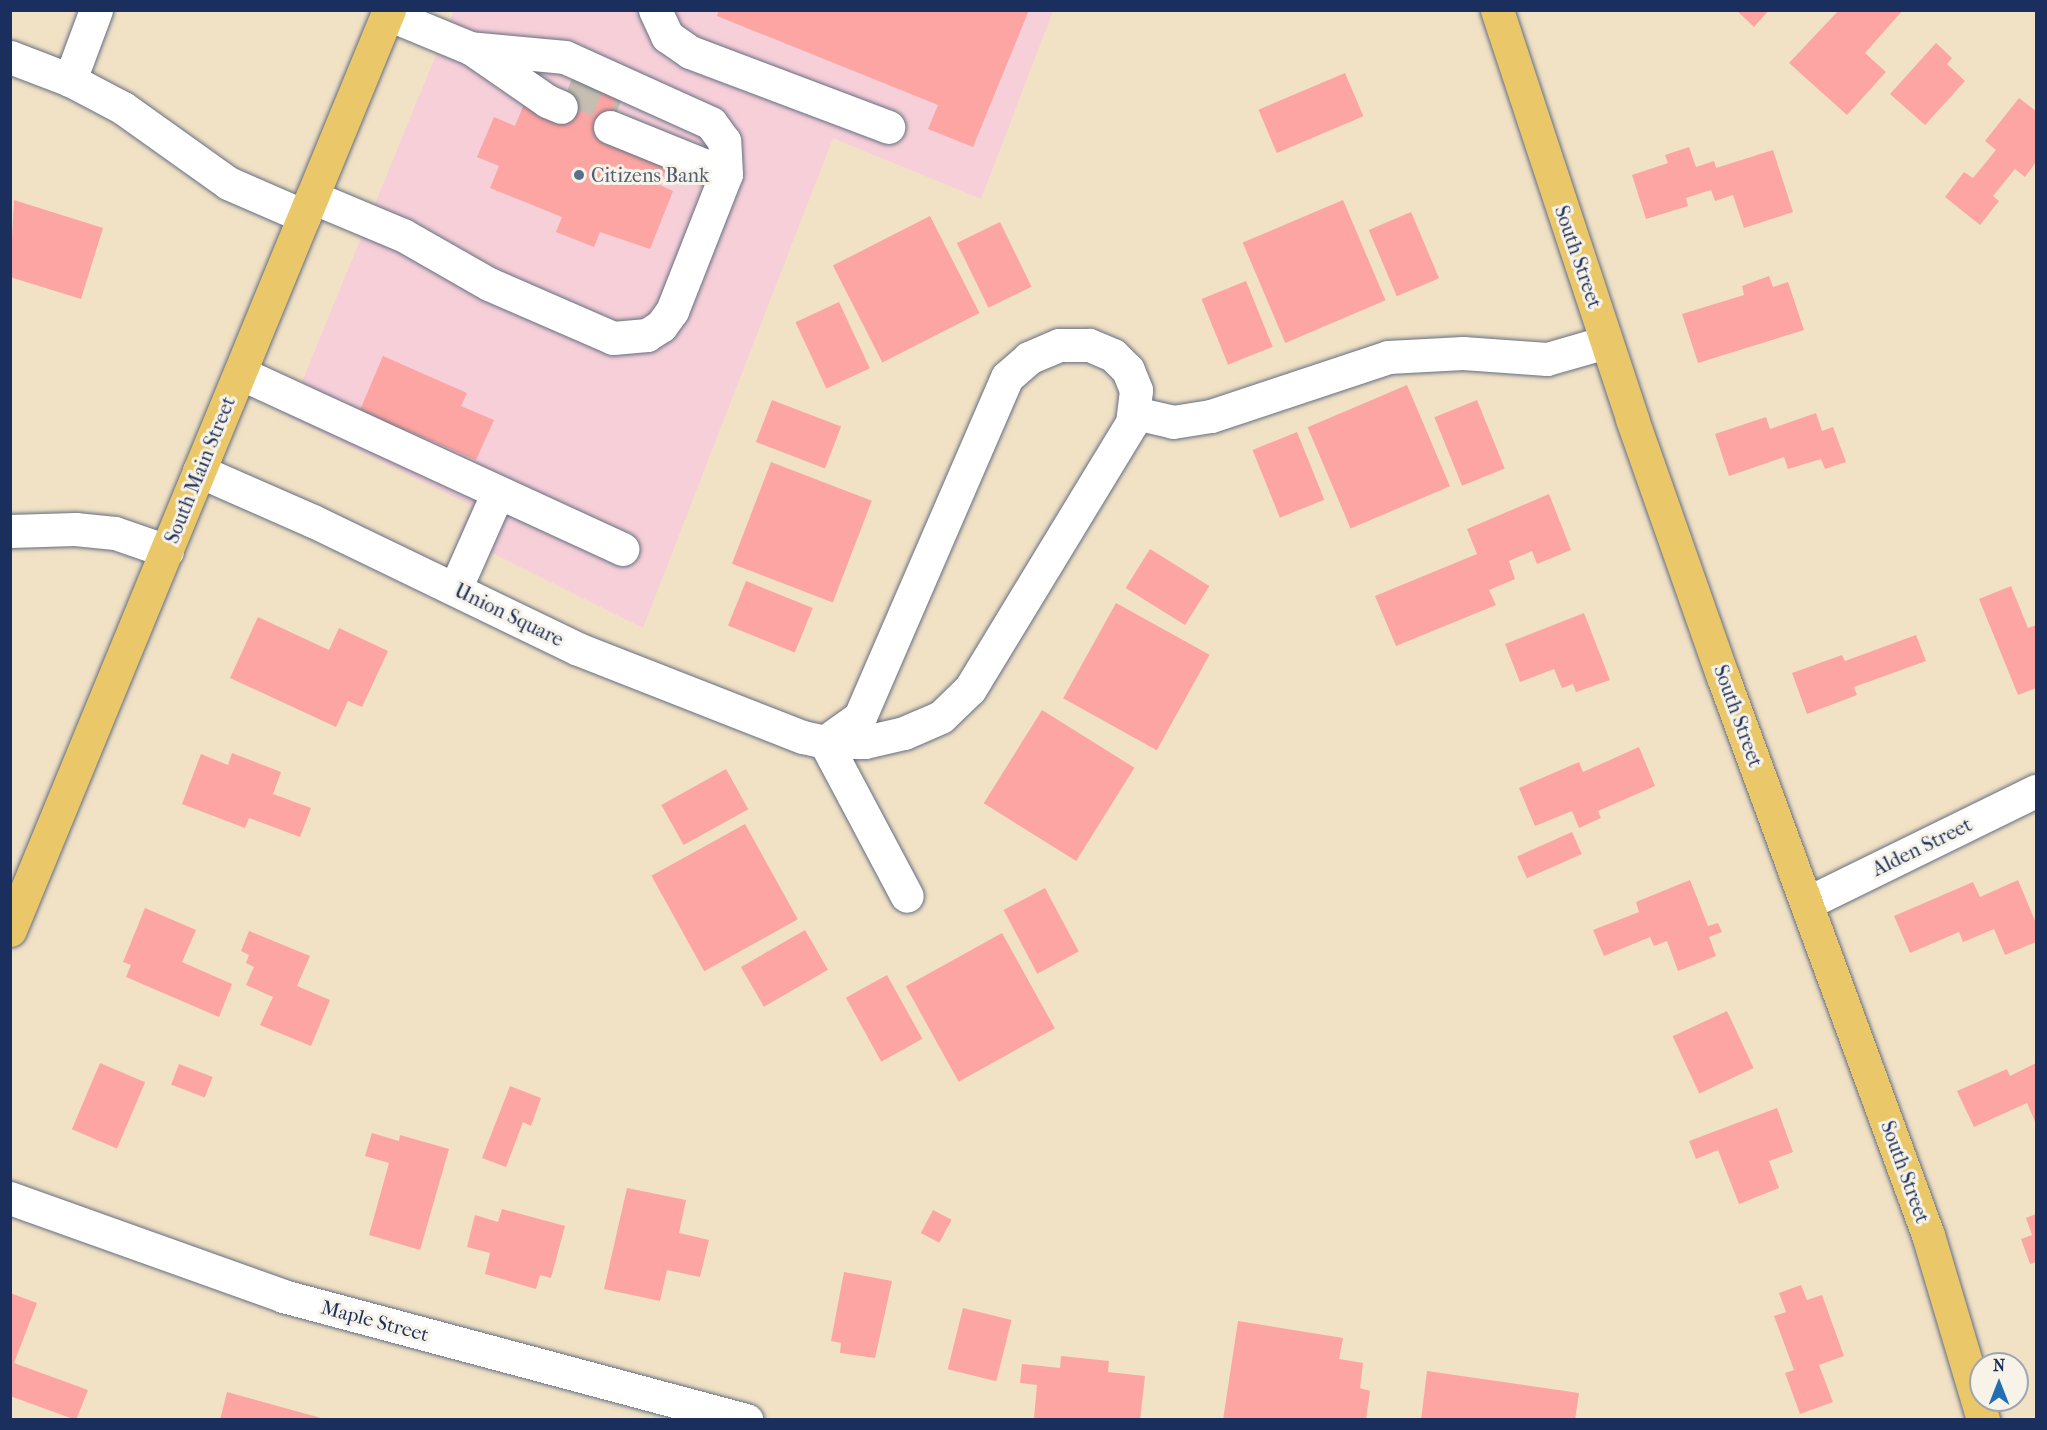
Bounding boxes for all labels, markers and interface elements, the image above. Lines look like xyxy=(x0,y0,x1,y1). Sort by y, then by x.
place label: Citizens Bank xyxy=(591,163,709,187)
marker: Citizens Bank xyxy=(572,168,586,182)
street label: South Street xyxy=(1549,203,1607,311)
street label: South Main Street xyxy=(160,393,240,547)
street label: Union Square xyxy=(451,578,567,652)
street label: South Street xyxy=(1708,662,1768,770)
street label: Alden Street xyxy=(1868,813,1976,881)
street label: South Street xyxy=(1875,1118,1935,1226)
street label: Maple Street xyxy=(319,1295,431,1347)
north arrow xyxy=(1969,1352,2029,1412)
text: N xyxy=(1993,1356,2005,1375)

